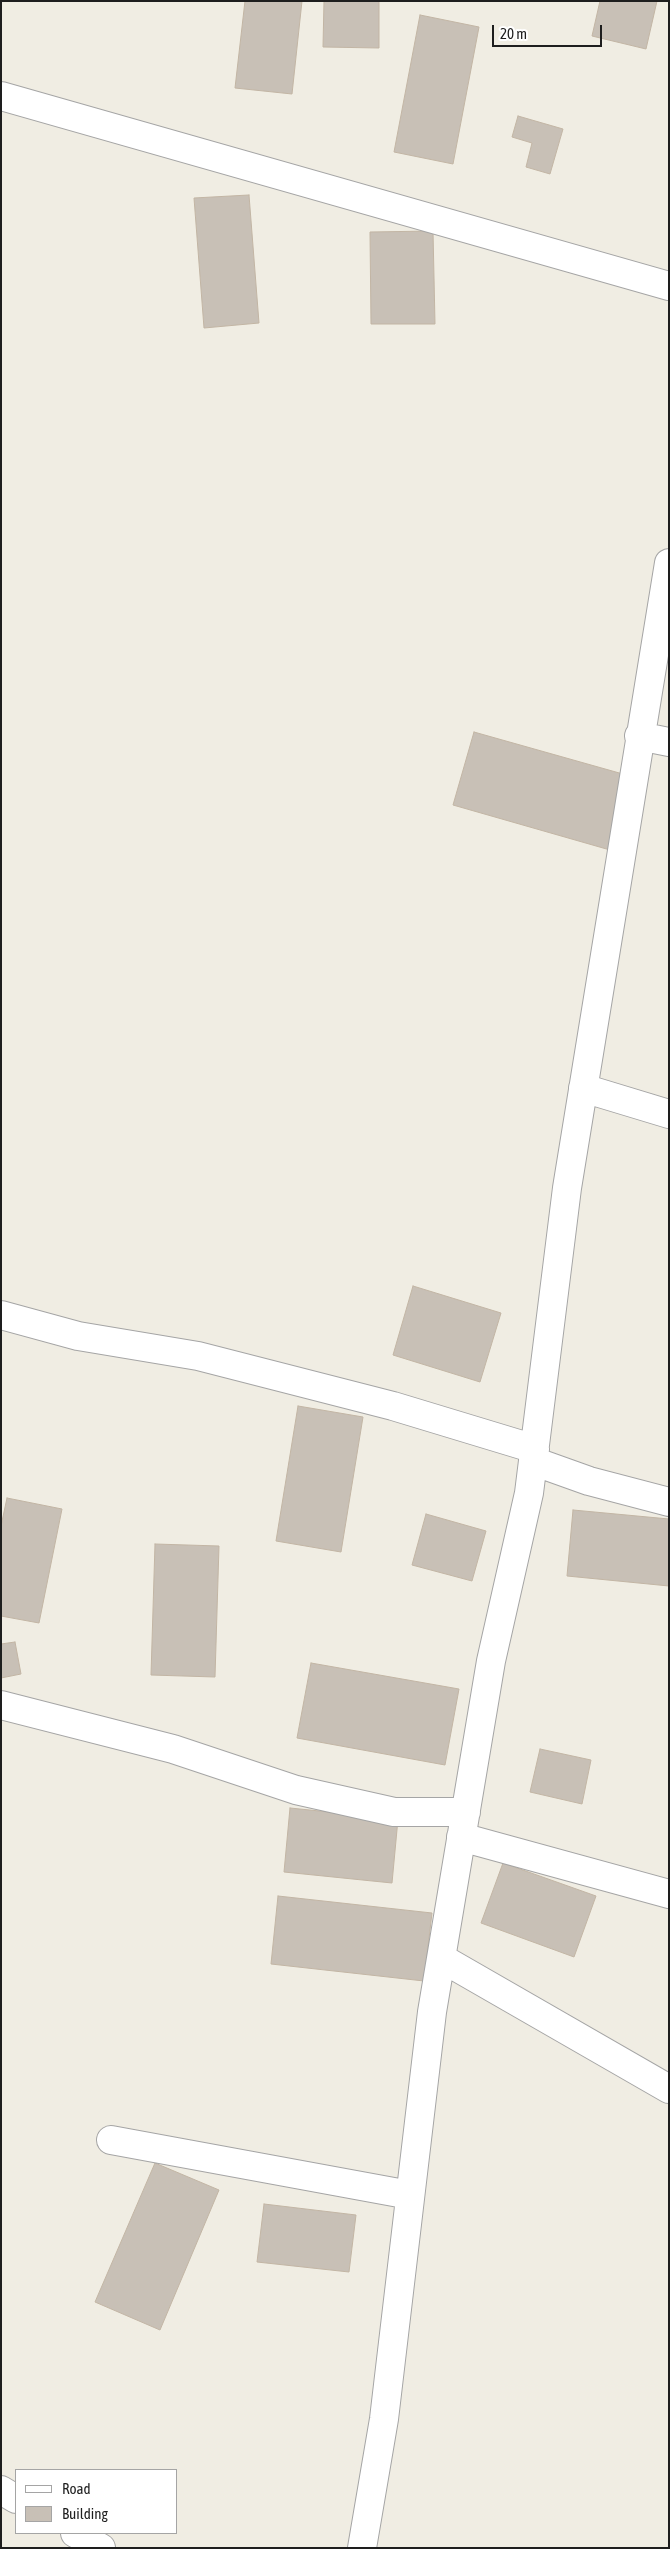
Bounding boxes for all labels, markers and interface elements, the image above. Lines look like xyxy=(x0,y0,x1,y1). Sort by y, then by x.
scale bar xyxy=(495,15,605,47)
text: 20 m xyxy=(500,25,527,42)
legend xyxy=(15,2469,178,2534)
text: Road xyxy=(62,2480,91,2497)
text: Building xyxy=(62,2505,108,2522)

